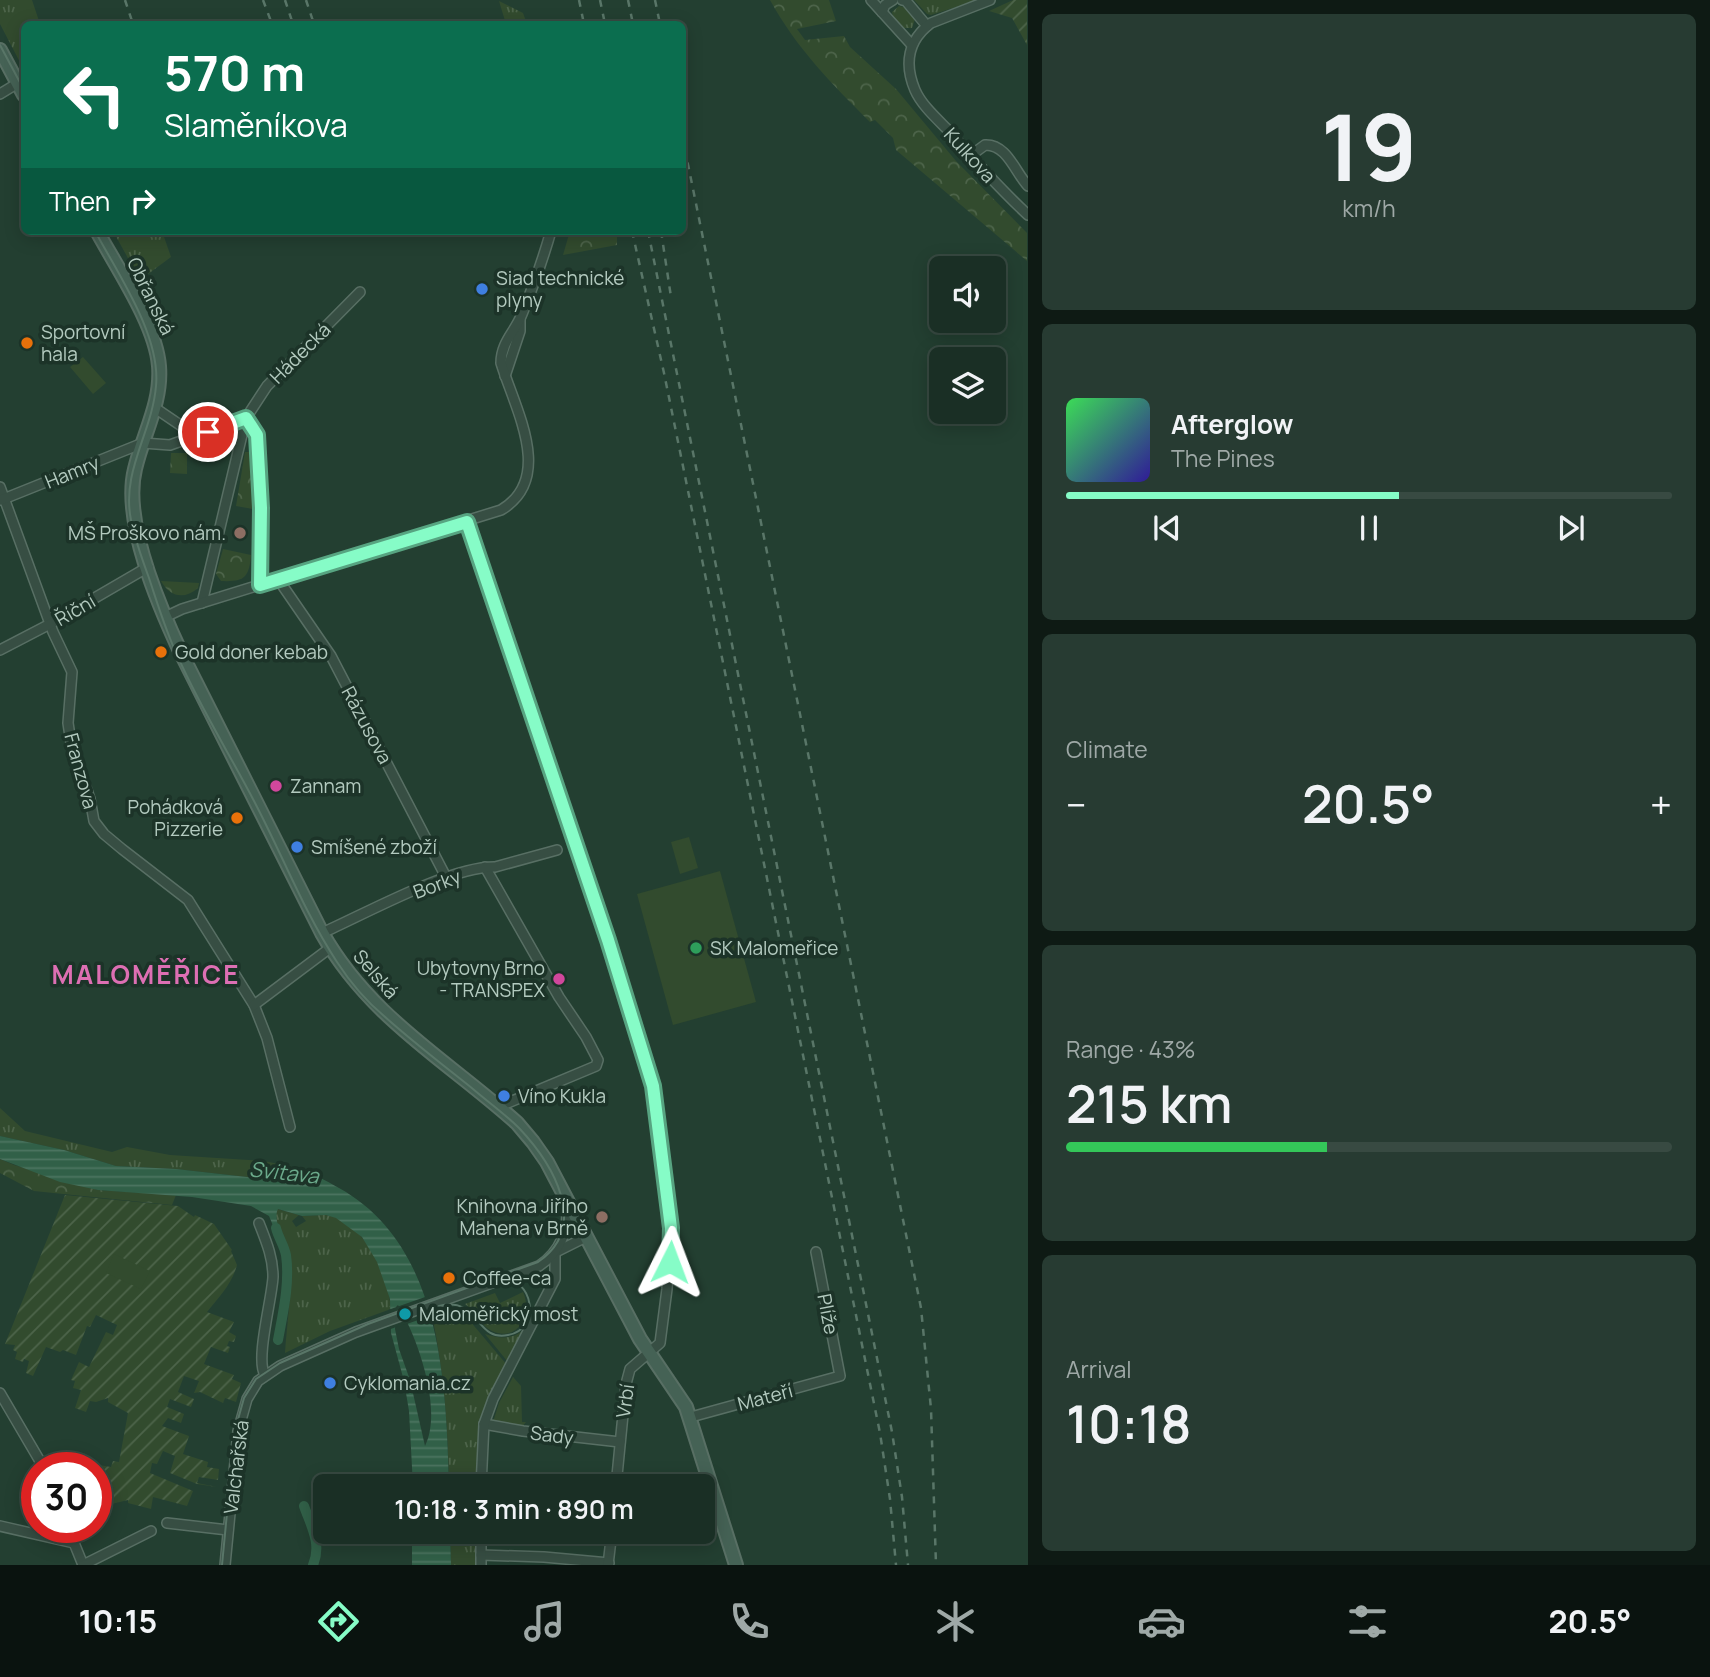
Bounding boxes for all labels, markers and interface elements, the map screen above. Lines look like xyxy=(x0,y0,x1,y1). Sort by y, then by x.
text: 570 m xyxy=(164,39,305,106)
icon: left xyxy=(49,49,140,140)
text: 19 xyxy=(1321,84,1417,208)
text: Slaměníkova xyxy=(164,103,348,147)
street label: Kulkova xyxy=(938,122,1002,188)
icon: right xyxy=(124,182,162,220)
text: Then xyxy=(49,183,110,219)
text: km/h xyxy=(1342,192,1396,224)
street label: Obřanská xyxy=(121,253,181,339)
map controls xyxy=(929,256,1006,424)
button: sound xyxy=(929,256,1006,333)
place label: Siad technické plyny xyxy=(496,265,624,313)
marker: Siad technické plyny xyxy=(474,281,490,297)
street label: Hádecká xyxy=(264,317,336,389)
place label: Sportovní hala xyxy=(41,319,126,367)
marker: Sportovní hala xyxy=(19,335,35,351)
button: layers xyxy=(929,347,1006,424)
pin xyxy=(178,402,238,462)
text: Afterglow xyxy=(1171,406,1293,442)
icon: arrive xyxy=(189,413,227,451)
text: The Pines xyxy=(1171,442,1275,474)
street label: Hamry xyxy=(41,449,103,495)
icon: previous xyxy=(1148,509,1186,547)
icon: pause xyxy=(1350,509,1388,547)
icon: next xyxy=(1552,509,1590,547)
place label: MŠ Proškovo nám. xyxy=(68,520,226,546)
marker: MŠ Proškovo nám. xyxy=(232,525,248,541)
street label: Říční xyxy=(50,588,100,632)
place label: Gold doner kebab xyxy=(175,639,328,665)
marker: Gold doner kebab xyxy=(153,644,169,660)
street label: Rázusova xyxy=(336,682,398,768)
street label: Franzova xyxy=(58,730,104,812)
text: Climate xyxy=(1066,733,1148,765)
text: 20.5° xyxy=(1302,768,1435,839)
place label: Zannam xyxy=(290,773,361,799)
marker: Zannam xyxy=(268,778,284,794)
text: − xyxy=(1066,778,1087,830)
text: + xyxy=(1650,778,1672,830)
place label: Pohádková Pizzerie xyxy=(128,794,223,842)
marker: Pohádková Pizzerie xyxy=(229,810,245,826)
place label: Smíšené zboží xyxy=(311,834,437,860)
marker: Smíšené zboží xyxy=(289,839,305,855)
street label: Borky xyxy=(409,863,465,905)
place label: SK Malomeřice xyxy=(710,935,838,961)
marker: SK Malomeřice xyxy=(688,940,704,956)
street label: Selská xyxy=(347,944,405,1004)
place label: Ubytovny Brno - TRANSPEX xyxy=(417,955,545,1003)
district label: MALOMĚŘICE xyxy=(52,956,240,992)
marker: Ubytovny Brno - TRANSPEX xyxy=(551,971,567,987)
text: Range · 43% xyxy=(1066,1033,1195,1065)
text: 215 km xyxy=(1066,1068,1232,1139)
place label: Víno Kukla xyxy=(518,1083,606,1109)
marker: Víno Kukla xyxy=(496,1088,512,1104)
water label: Svitava xyxy=(248,1154,322,1190)
place label: Knihovna Jiřího Mahena v Brně xyxy=(457,1193,588,1241)
marker: Knihovna Jiřího Mahena v Brně xyxy=(594,1209,610,1225)
position arrow xyxy=(633,1225,707,1299)
place label: Coffee-ca xyxy=(463,1265,551,1291)
marker: Coffee-ca xyxy=(441,1270,457,1286)
street label: Plíže xyxy=(811,1292,845,1336)
place label: Maloměřický most xyxy=(419,1301,578,1327)
marker: Maloměřický most xyxy=(397,1306,413,1322)
text: Arrival xyxy=(1066,1353,1132,1385)
place label: Cyklomania.cz xyxy=(344,1370,471,1396)
marker: Cyklomania.cz xyxy=(322,1375,338,1391)
street label: Mateří xyxy=(735,1377,795,1417)
street label: Vrbí xyxy=(610,1382,640,1420)
text: 10:18 xyxy=(1066,1388,1192,1459)
street label: Valchařská xyxy=(217,1419,255,1515)
street label: Sady xyxy=(529,1419,575,1451)
speed limit sign: 30 xyxy=(21,1452,112,1543)
text: 10:18 · 3 min · 890 m xyxy=(394,1491,634,1527)
icon: directions xyxy=(314,1597,363,1646)
icon: music xyxy=(520,1597,569,1646)
icon: phone xyxy=(725,1597,774,1646)
icon: climate xyxy=(931,1597,980,1646)
icon: car xyxy=(1137,1597,1186,1646)
icon: filters xyxy=(1343,1597,1392,1646)
text: 10:15 xyxy=(78,1599,157,1643)
text: 20.5° xyxy=(1549,1599,1632,1643)

